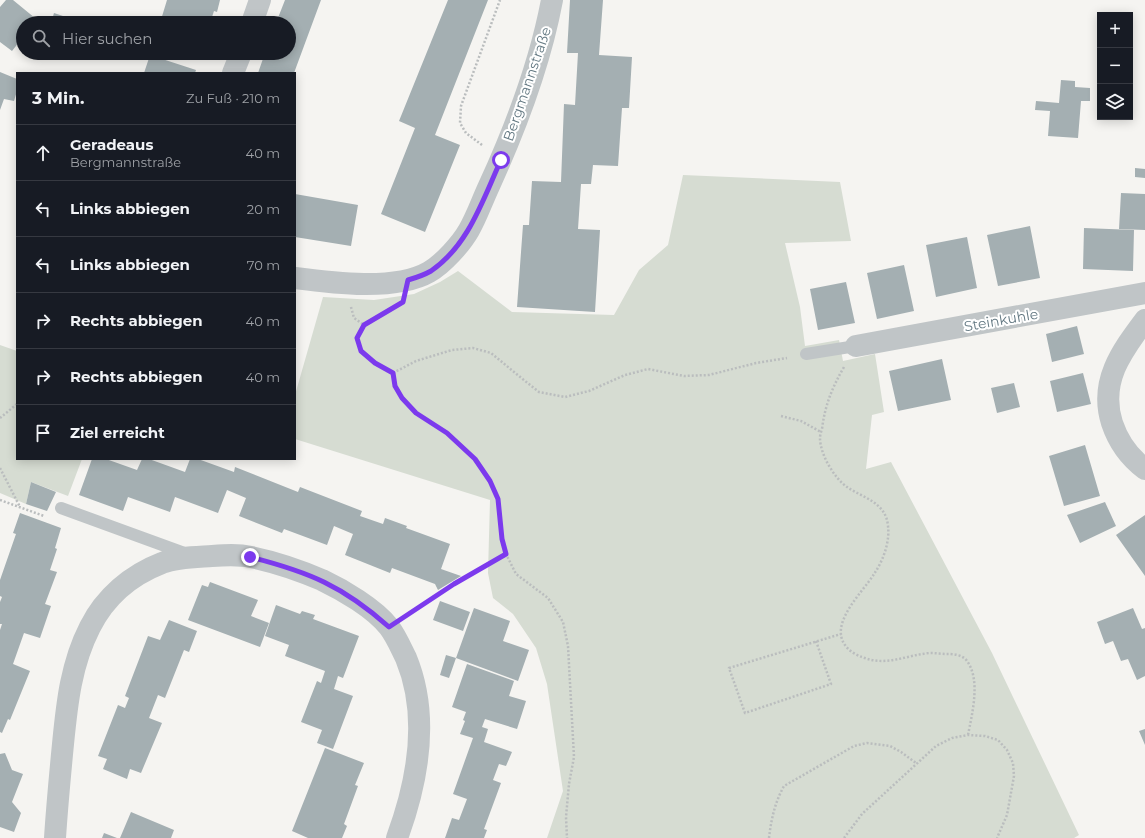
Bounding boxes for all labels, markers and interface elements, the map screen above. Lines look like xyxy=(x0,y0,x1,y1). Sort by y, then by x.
map controls xyxy=(1097,12,1133,120)
button: + xyxy=(1097,12,1133,48)
search box xyxy=(16,16,296,60)
street label: Bergmannstraße xyxy=(499,24,555,144)
icon: search xyxy=(30,27,52,49)
text: Hier suchen xyxy=(62,29,152,48)
button: − xyxy=(1097,48,1133,84)
button: layers xyxy=(1097,84,1133,120)
text: 3 Min. xyxy=(32,88,84,108)
text: Zu Fuß · 210 m xyxy=(186,90,280,106)
text: Geradeaus xyxy=(70,135,153,154)
icon: ahead xyxy=(32,142,54,164)
text: 40 m xyxy=(246,145,280,161)
route start xyxy=(492,151,510,169)
text: Bergmannstraße xyxy=(70,154,181,170)
icon: left xyxy=(32,198,54,220)
text: Links abbiegen xyxy=(70,199,190,218)
text: 20 m xyxy=(247,201,280,217)
icon: left xyxy=(32,254,54,276)
text: Links abbiegen xyxy=(70,255,190,274)
text: 70 m xyxy=(247,257,280,273)
street label: Steinkuhle xyxy=(962,305,1040,335)
icon: right xyxy=(32,310,54,332)
text: Rechts abbiegen xyxy=(70,311,203,330)
text: 40 m xyxy=(246,313,280,329)
icon: right xyxy=(32,366,54,388)
text: Rechts abbiegen xyxy=(70,367,203,386)
text: 40 m xyxy=(246,369,280,385)
icon: arrive xyxy=(32,422,54,444)
text: Ziel erreicht xyxy=(70,423,165,442)
route end xyxy=(241,548,259,566)

